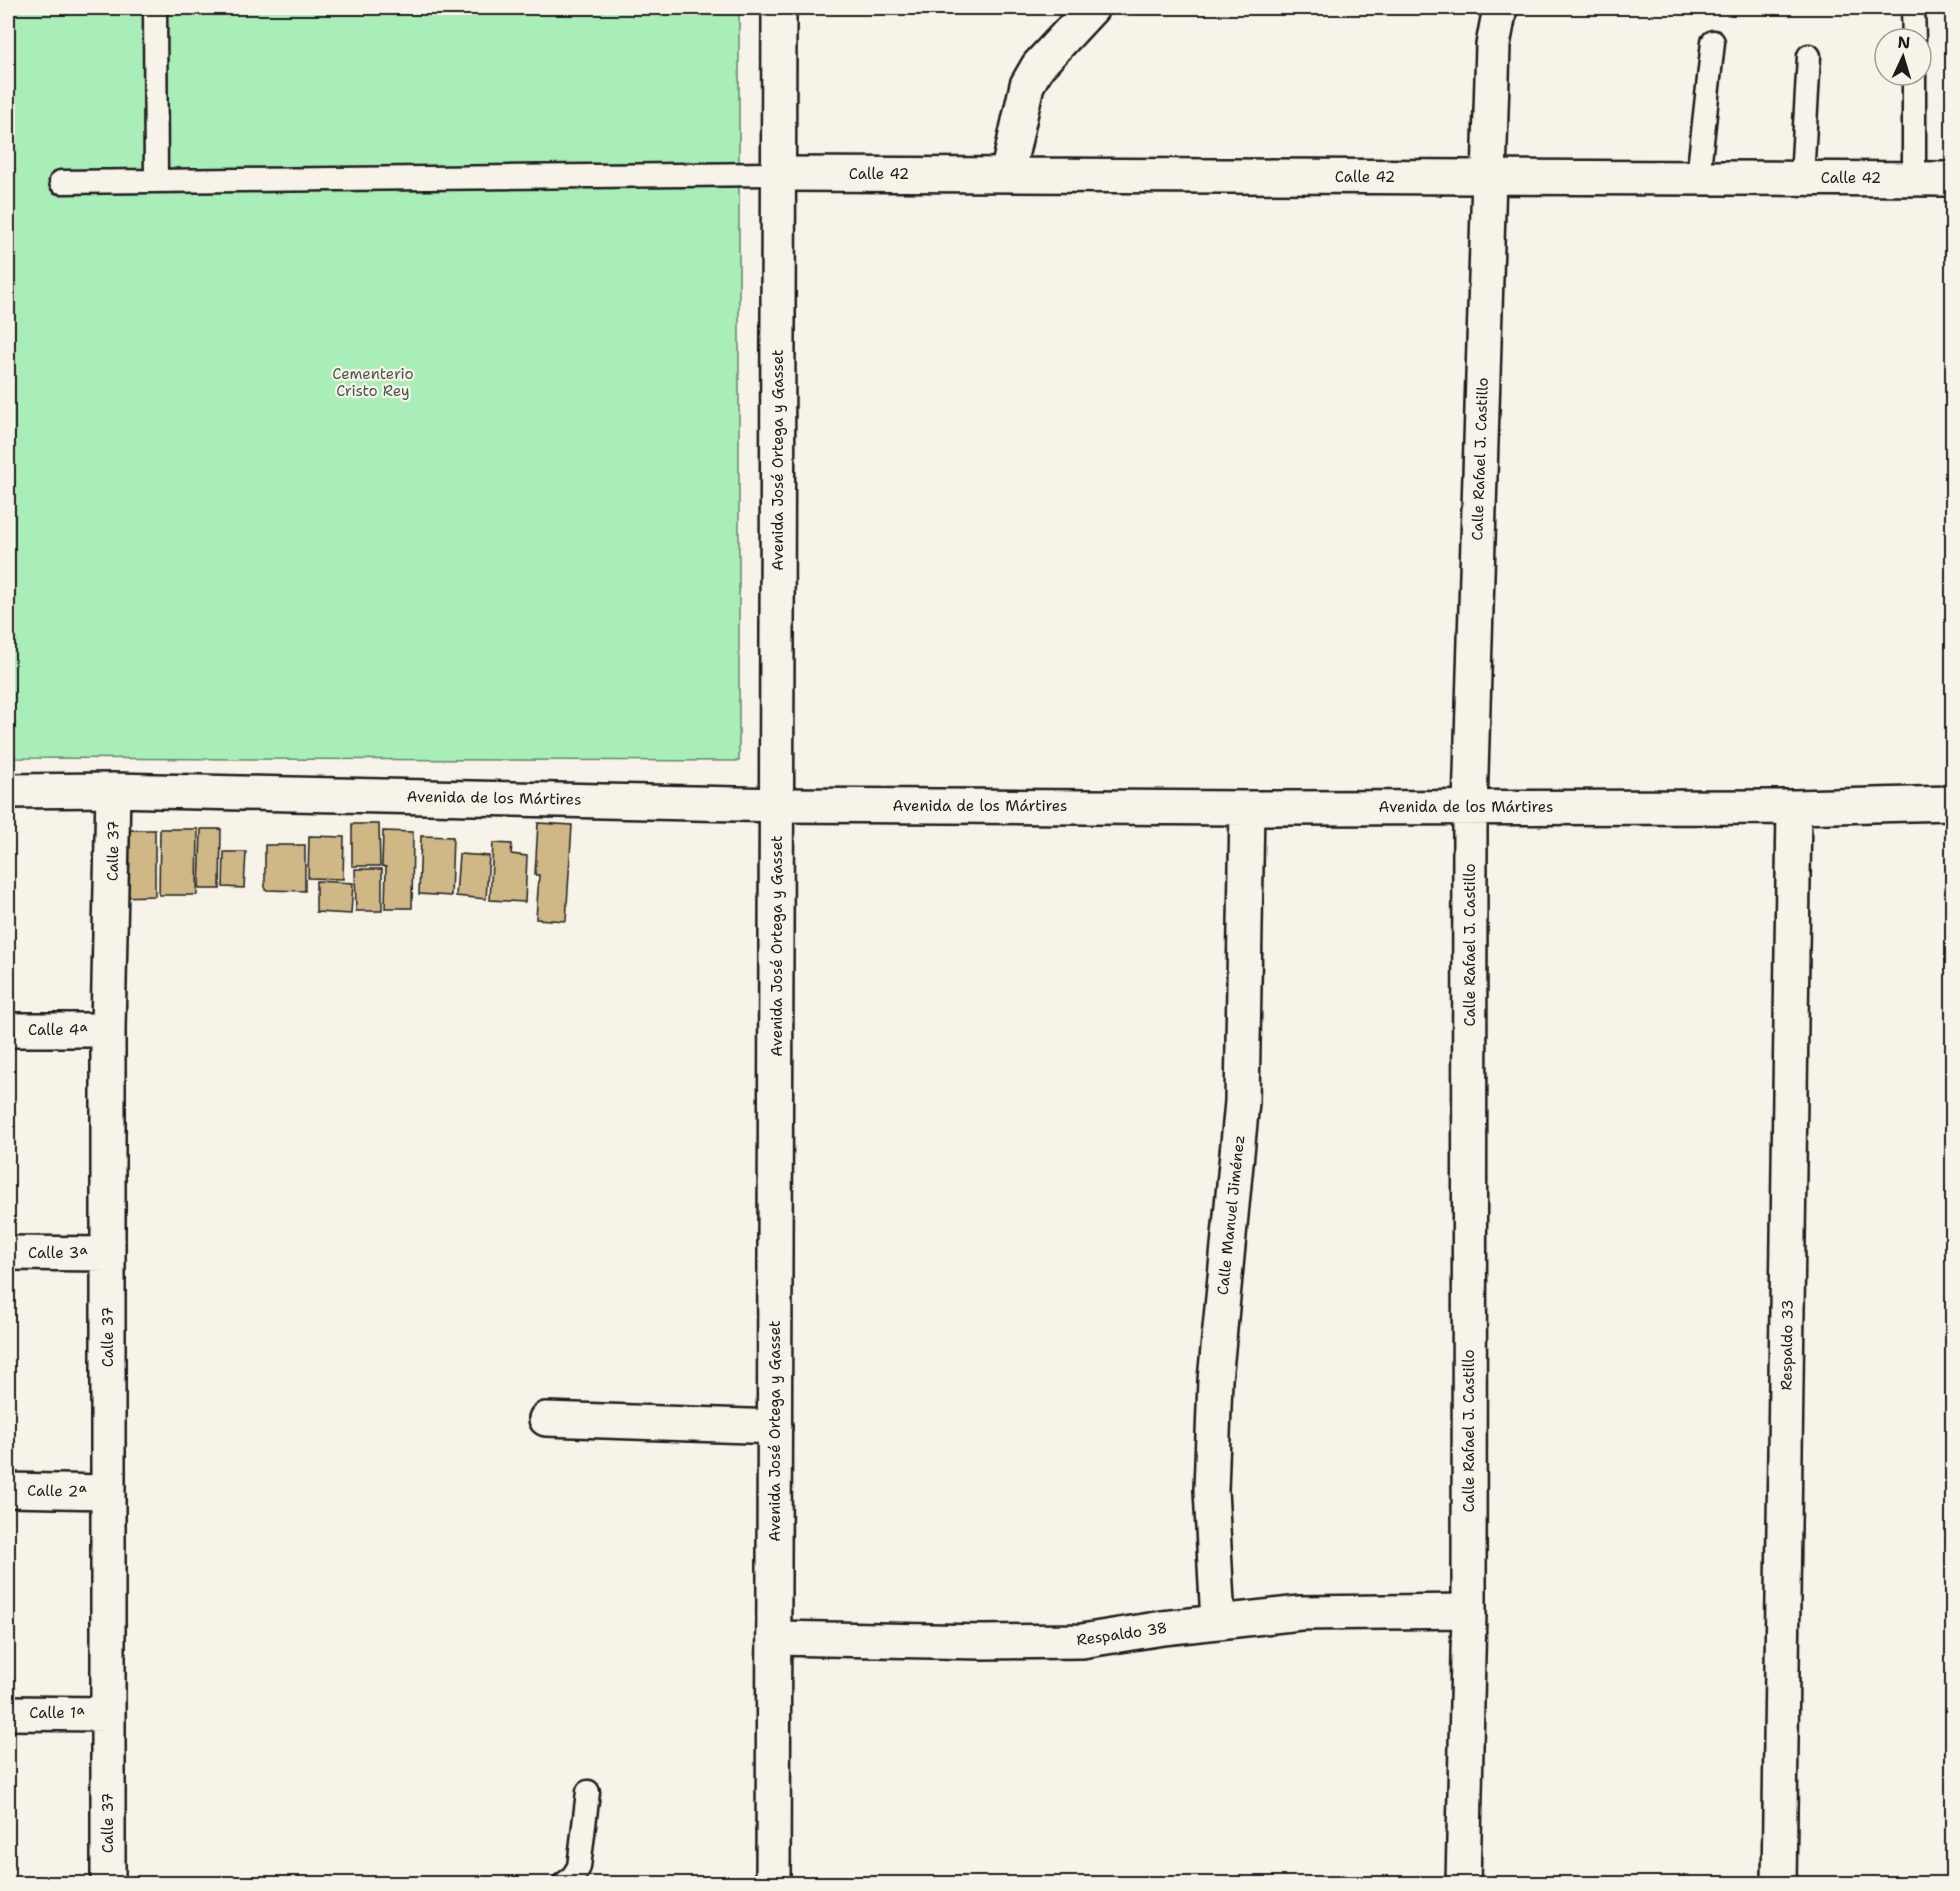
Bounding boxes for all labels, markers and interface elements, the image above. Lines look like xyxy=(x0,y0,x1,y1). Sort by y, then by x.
north arrow xyxy=(1873,27,1933,87)
text: N xyxy=(1897,32,1911,53)
street label: Calle 42 xyxy=(849,164,909,184)
street label: Calle 42 xyxy=(1335,167,1395,187)
street label: Calle 42 xyxy=(1821,168,1881,188)
street label: Avenida José Ortega y Gasset xyxy=(768,349,788,571)
park label: Cementerio Cristo Rey xyxy=(332,364,414,401)
street label: Calle Rafael J. Castillo xyxy=(1467,377,1493,541)
street label: Avenida de los Mártires xyxy=(406,786,582,810)
street label: Avenida de los Mártires xyxy=(893,796,1067,816)
street label: Avenida de los Mártires xyxy=(1379,797,1553,817)
street label: Calle 37 xyxy=(102,821,124,881)
street label: Avenida José Ortega y Gasset xyxy=(767,835,787,1057)
street label: Calle Rafael J. Castillo xyxy=(1460,863,1480,1027)
street label: Calle 4ª xyxy=(28,1020,88,1040)
street label: Calle Manuel Jiménez xyxy=(1213,1134,1249,1296)
street label: Calle 3ª xyxy=(28,1243,88,1263)
street label: Respaldo 33 xyxy=(1776,1299,1798,1391)
street label: Calle 37 xyxy=(98,1307,118,1367)
street label: Avenida José Ortega y Gasset xyxy=(765,1320,785,1542)
street label: Calle Rafael J. Castillo xyxy=(1459,1349,1479,1513)
street label: Calle 2ª xyxy=(27,1480,87,1502)
street label: Respaldo 38 xyxy=(1075,1618,1169,1650)
street label: Calle 1ª xyxy=(29,1703,85,1723)
street label: Calle 37 xyxy=(98,1793,118,1853)

